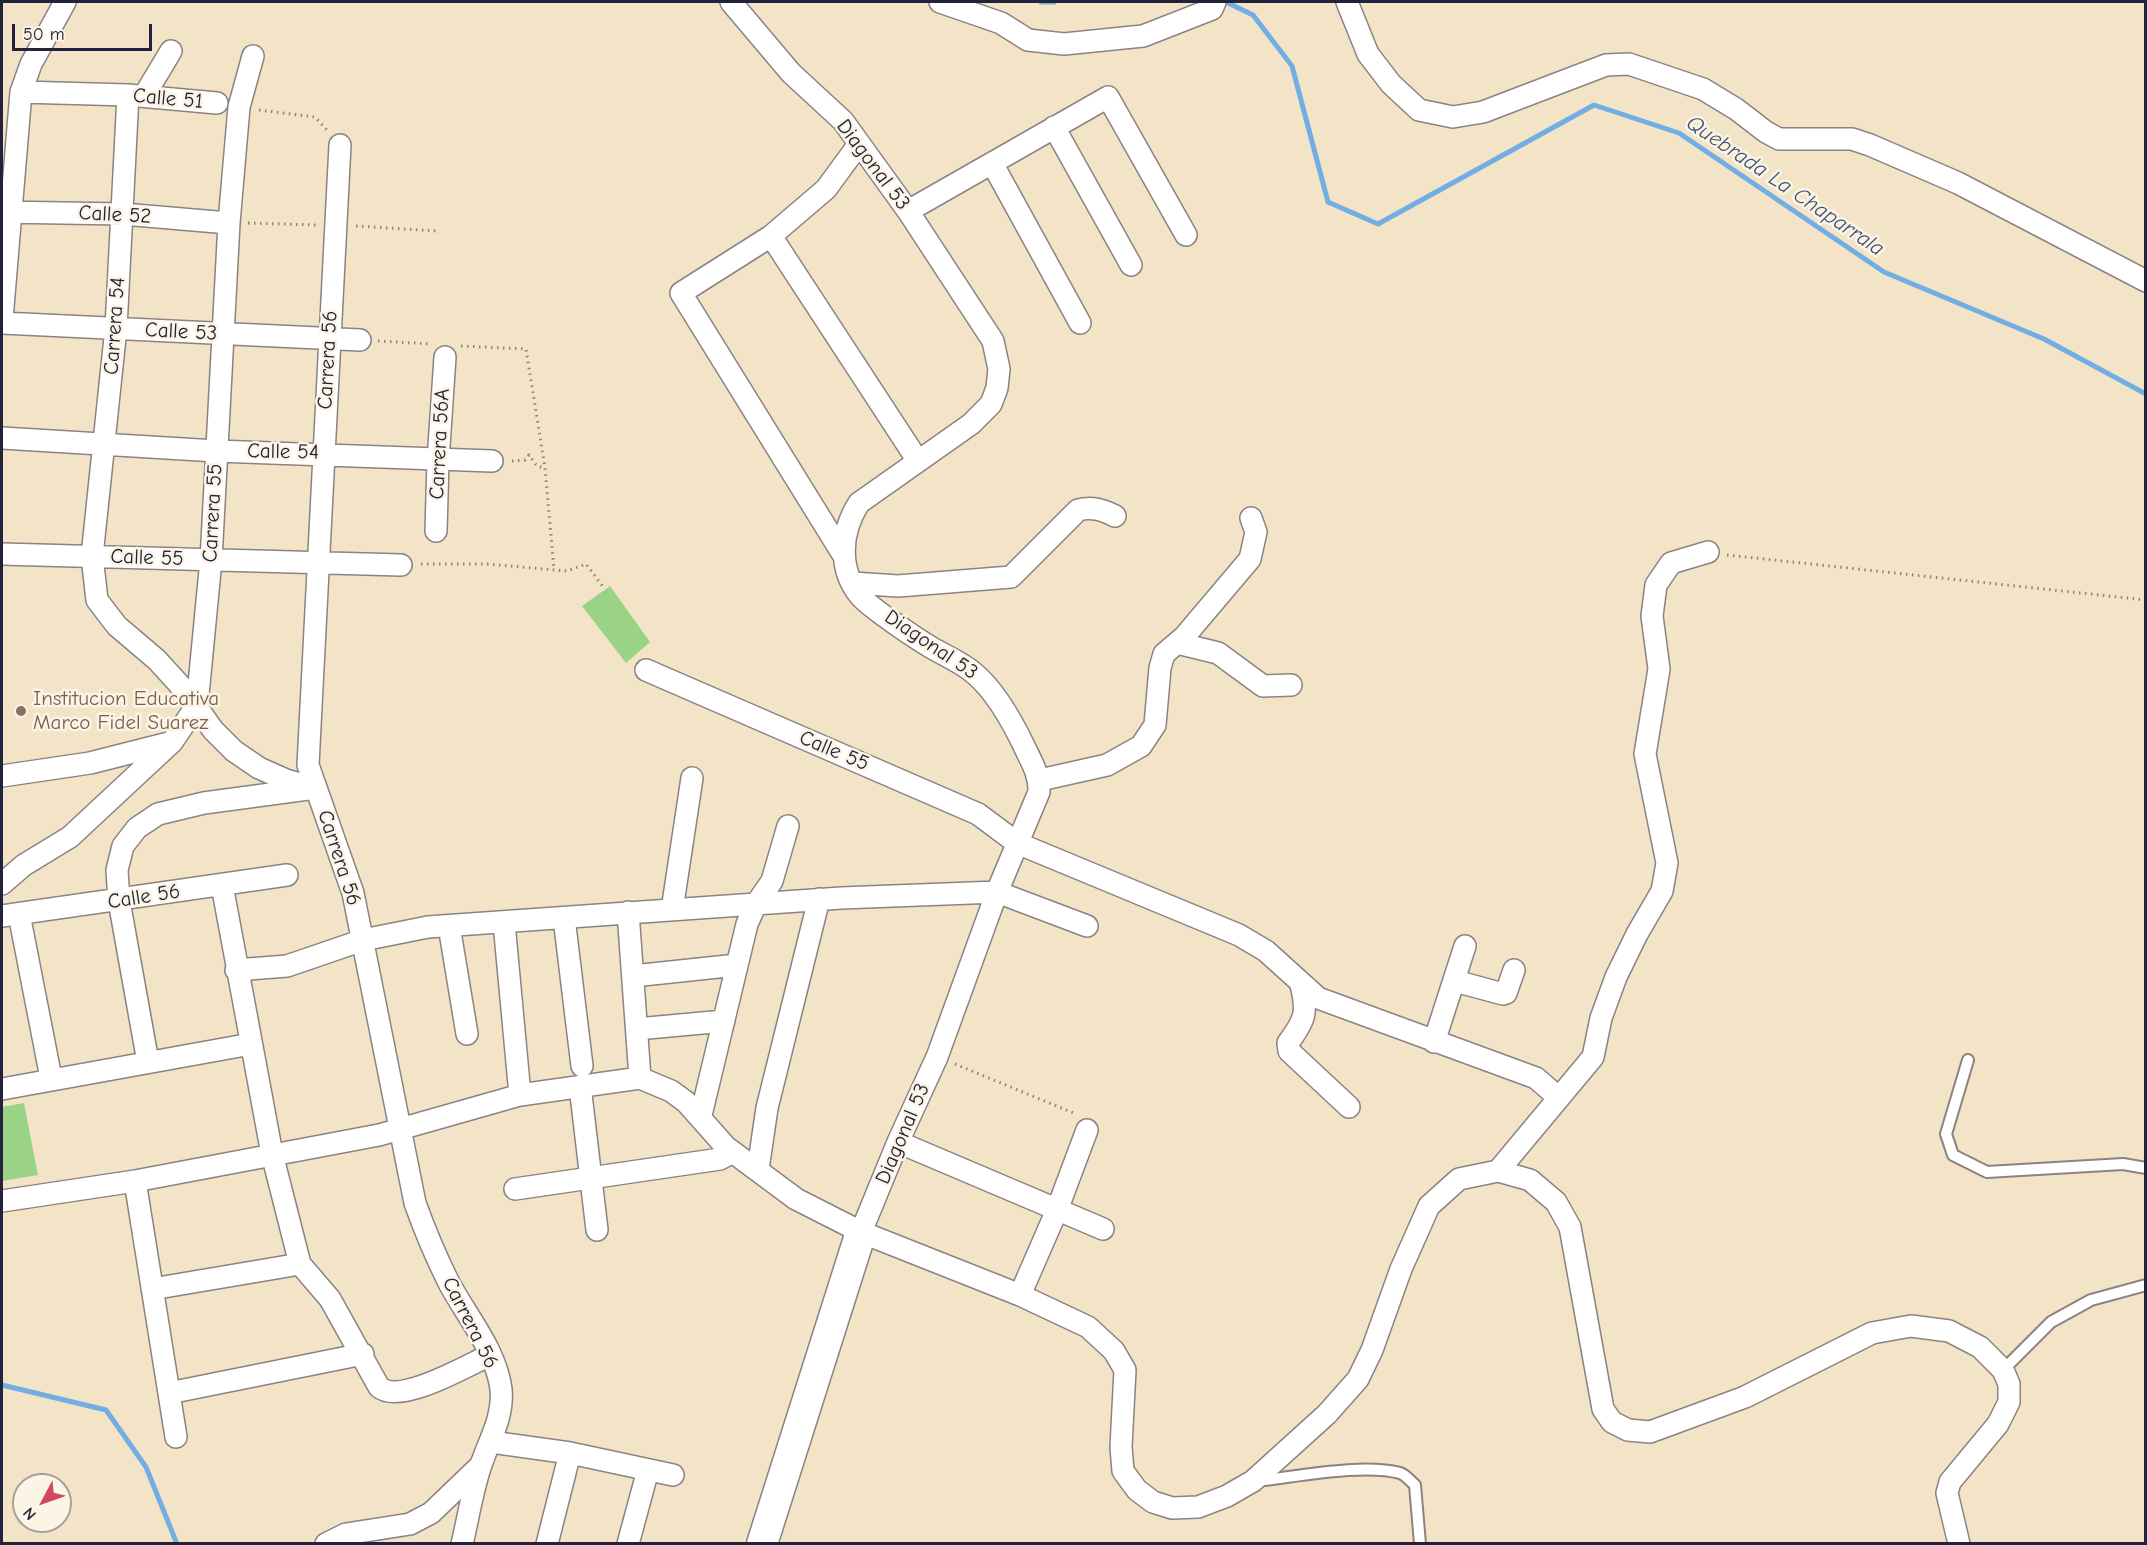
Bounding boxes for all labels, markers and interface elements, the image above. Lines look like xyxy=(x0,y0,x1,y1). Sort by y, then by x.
scale bar xyxy=(15,12,154,50)
text: 50 m xyxy=(23,24,65,45)
street label: Calle 51 xyxy=(132,83,204,115)
water label: Quebrada La Chaparrala xyxy=(1681,110,1889,262)
street label: Diagonal 53 xyxy=(831,115,915,215)
street label: Calle 52 xyxy=(78,201,152,229)
street label: Carrera 54 xyxy=(99,276,131,376)
street label: Carrera 56 xyxy=(313,310,343,410)
street label: Calle 53 xyxy=(144,318,218,346)
street label: Carrera 56A xyxy=(425,388,455,500)
street label: Calle 54 xyxy=(247,439,319,465)
street label: Carrera 55 xyxy=(198,463,228,563)
street label: Calle 55 xyxy=(110,544,184,572)
street label: Diagonal 53 xyxy=(880,605,982,685)
place label: Institucion Educativa Marco Fidel Suarez xyxy=(33,686,219,736)
marker: Institucion Educativa Marco Fidel Suarez xyxy=(14,704,28,718)
street label: Calle 55 xyxy=(795,725,873,777)
street label: Carrera 56 xyxy=(312,807,366,909)
street label: Calle 56 xyxy=(106,879,182,915)
street label: Diagonal 53 xyxy=(870,1080,936,1188)
street label: Carrera 56 xyxy=(436,1273,504,1373)
north arrow xyxy=(12,1473,72,1533)
text: N xyxy=(20,1504,40,1523)

